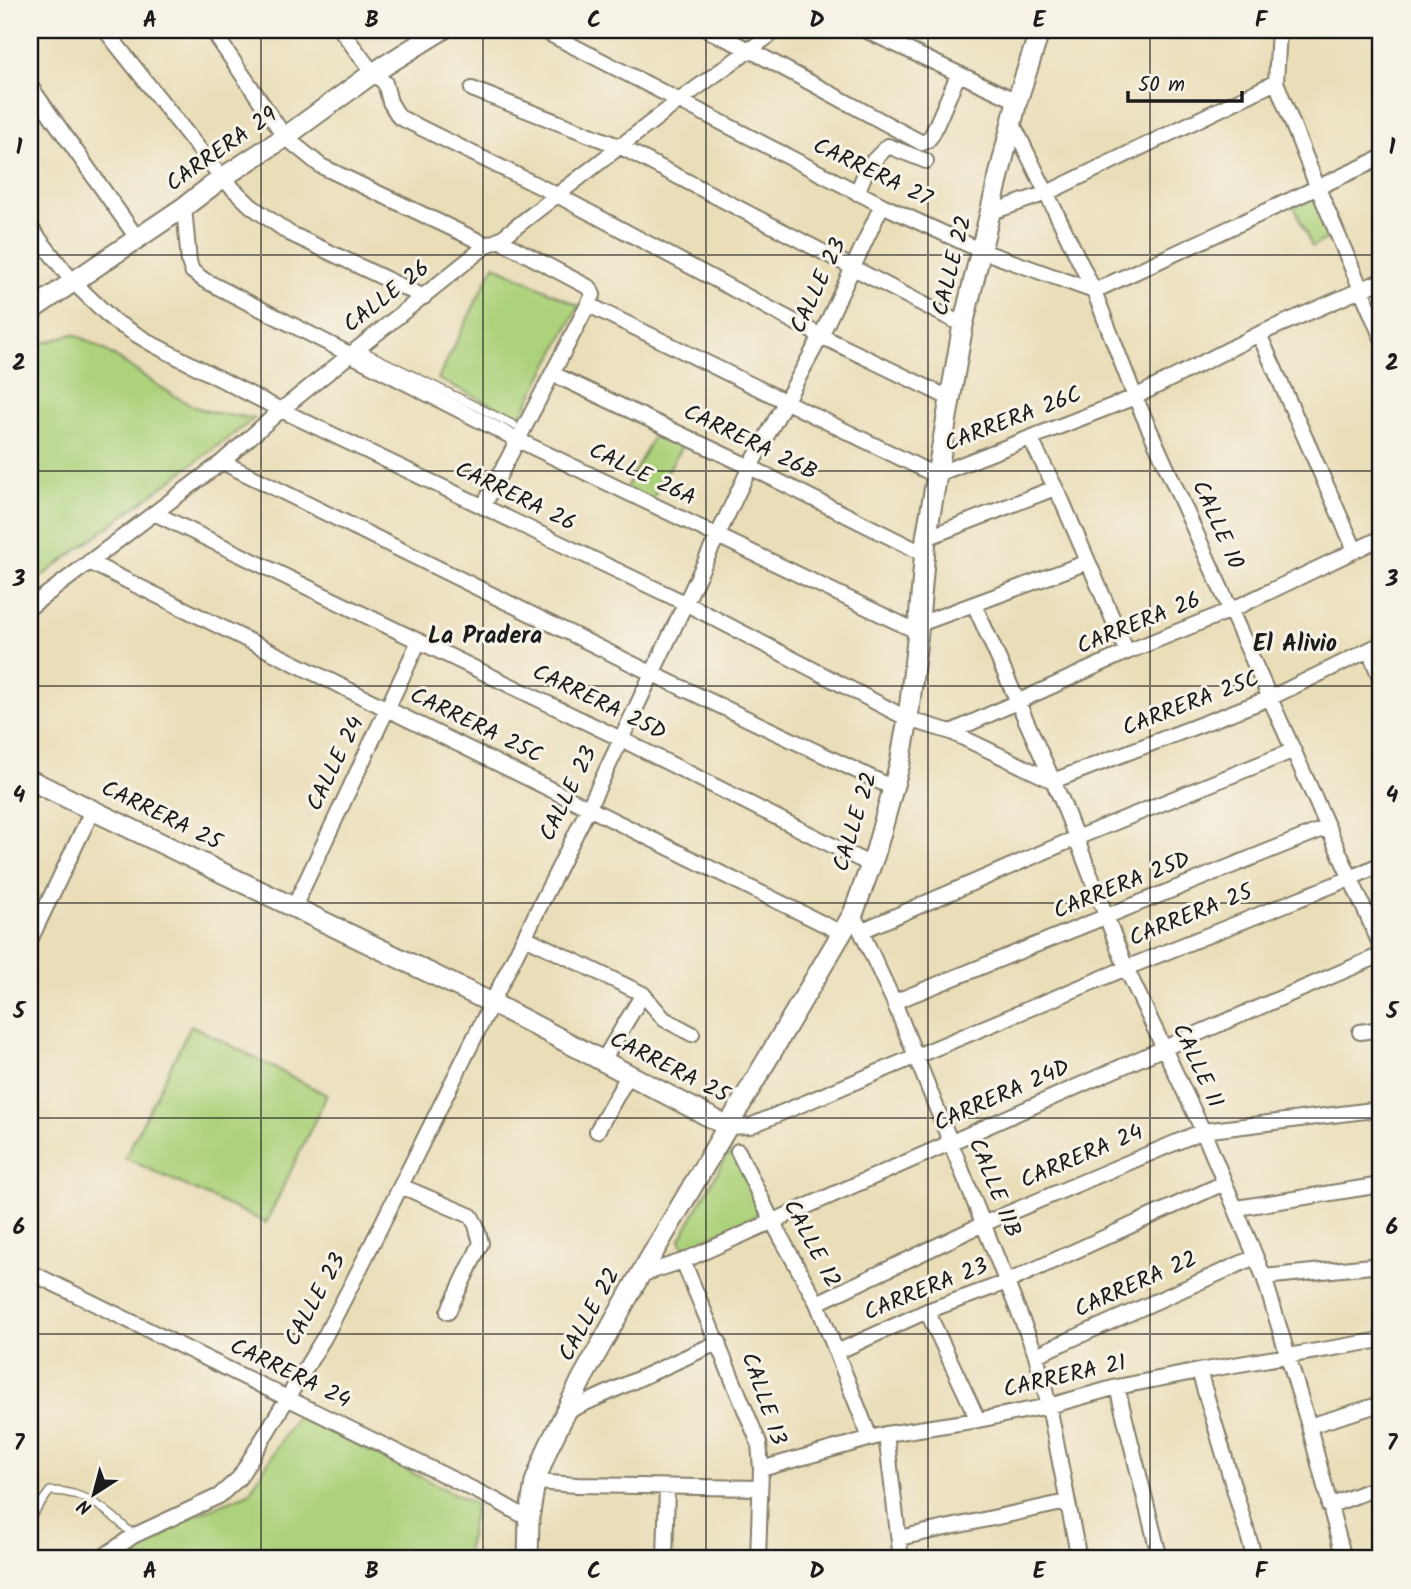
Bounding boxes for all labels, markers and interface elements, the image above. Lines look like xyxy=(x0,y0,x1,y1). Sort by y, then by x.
text: A xyxy=(143,3,157,39)
text: B xyxy=(365,3,379,39)
text: C xyxy=(587,3,601,39)
text: D xyxy=(809,3,825,39)
text: E xyxy=(1033,3,1047,39)
text: F xyxy=(1255,3,1269,39)
scale bar xyxy=(1128,60,1241,104)
text: 50 m xyxy=(1138,69,1185,102)
street label: CARRERA 29 xyxy=(159,98,285,202)
street label: CARRERA 27 xyxy=(806,129,939,218)
text: 1 xyxy=(16,130,23,166)
text: 1 xyxy=(1389,130,1396,166)
street label: CALLE 22 xyxy=(923,212,983,320)
street label: CALLE 23 xyxy=(781,232,857,340)
street label: CALLE 26 xyxy=(336,252,438,342)
text: 2 xyxy=(12,346,26,382)
text: 2 xyxy=(1385,346,1399,382)
street label: CARRERA 26C xyxy=(939,377,1087,463)
street label: CARRERA 26B xyxy=(677,395,823,491)
street label: CALLE 26A xyxy=(582,433,702,517)
street label: CARRERA 26 xyxy=(448,452,582,542)
street label: CALLE 10 xyxy=(1181,475,1253,575)
text: 3 xyxy=(12,562,26,598)
text: 3 xyxy=(1385,562,1399,598)
street label: CARRERA 26 xyxy=(1072,583,1206,665)
district label: La Pradera xyxy=(428,617,542,656)
district label: El Alivio xyxy=(1253,625,1337,664)
street label: CARRERA 25D xyxy=(526,655,672,751)
street label: CARRERA 25C xyxy=(1117,661,1265,747)
street label: CARRERA 25C xyxy=(403,678,549,774)
street label: CALLE 24 xyxy=(298,710,374,818)
street label: CALLE 23 xyxy=(530,740,608,848)
street label: CALLE 22 xyxy=(824,768,888,876)
street label: CARRERA 25 xyxy=(94,771,229,861)
text: 4 xyxy=(13,778,26,814)
text: 4 xyxy=(1386,778,1399,814)
street label: CARRERA 25D xyxy=(1049,846,1195,926)
street label: CARRERA 25 xyxy=(1125,879,1257,953)
text: 5 xyxy=(12,994,27,1030)
text: 5 xyxy=(1385,994,1400,1030)
street label: CALLE 11 xyxy=(1162,1018,1232,1114)
street label: CARRERA 25 xyxy=(603,1022,737,1114)
street label: CARRERA 24D xyxy=(928,1050,1076,1142)
street label: CARRERA 24 xyxy=(1015,1115,1149,1199)
street label: CALLE 11B xyxy=(958,1133,1030,1243)
street label: CALLE 12 xyxy=(773,1193,849,1295)
text: 6 xyxy=(13,1210,25,1246)
text: 6 xyxy=(1386,1210,1398,1246)
street label: CARRERA 22 xyxy=(1069,1242,1203,1328)
street label: CALLE 23 xyxy=(276,1247,356,1353)
street label: CARRERA 23 xyxy=(858,1249,994,1331)
street label: CALLE 22 xyxy=(549,1262,631,1368)
street label: CARRERA 24 xyxy=(223,1329,357,1419)
street label: CARRERA 21 xyxy=(1000,1345,1130,1409)
street label: CALLE 13 xyxy=(730,1348,796,1450)
text: 7 xyxy=(14,1426,26,1462)
text: 7 xyxy=(1387,1426,1399,1462)
north arrow xyxy=(60,1460,130,1530)
text: N xyxy=(72,1490,99,1522)
text: A xyxy=(143,1554,157,1589)
text: B xyxy=(365,1554,379,1589)
text: C xyxy=(587,1554,601,1589)
text: D xyxy=(809,1554,825,1589)
text: E xyxy=(1033,1554,1047,1589)
text: F xyxy=(1255,1554,1269,1589)

